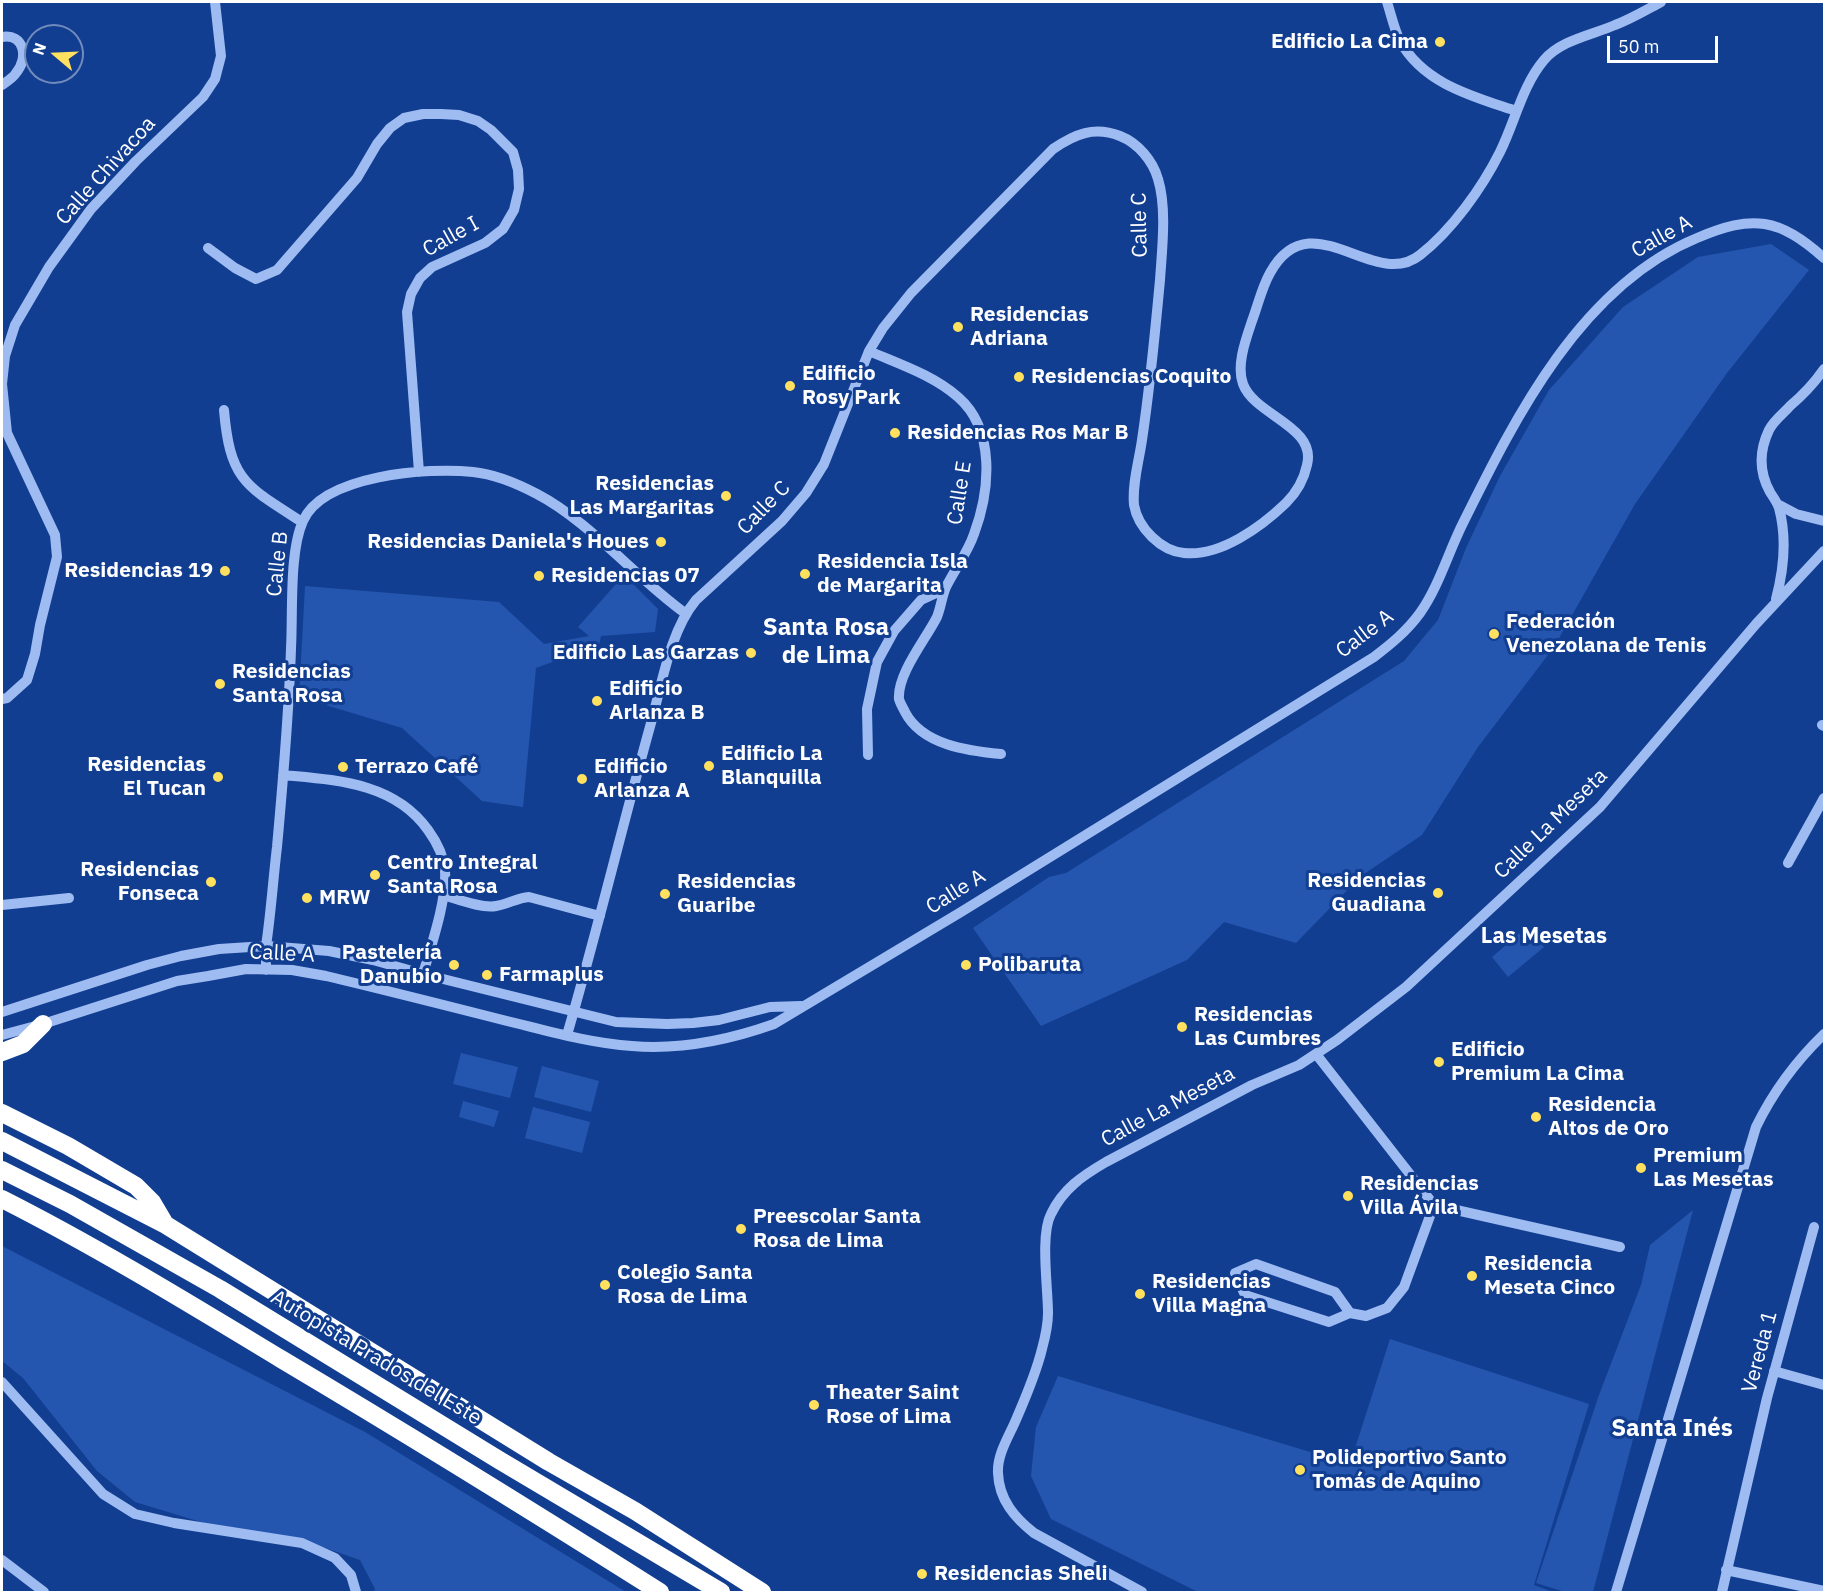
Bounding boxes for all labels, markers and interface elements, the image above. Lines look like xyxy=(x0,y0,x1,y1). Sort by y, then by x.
north arrow xyxy=(24,24,84,84)
scale bar xyxy=(1610,24,1721,62)
place label: Edificio La Cima xyxy=(1271,29,1428,55)
marker: Edificio La Cima xyxy=(1433,35,1447,49)
text: 50 m xyxy=(1618,35,1660,58)
text: N xyxy=(28,40,50,58)
street label: Calle Chivacoa xyxy=(51,112,161,230)
street label: Calle C xyxy=(1127,192,1153,258)
street label: Calle A xyxy=(1627,210,1697,264)
street label: Calle I xyxy=(418,211,484,263)
place label: Residencias Adriana xyxy=(970,302,1089,352)
marker: Residencias Adriana xyxy=(951,320,965,334)
place label: Edificio Rosy Park xyxy=(802,361,900,411)
place label: Residencias Coquito xyxy=(1031,364,1231,390)
marker: Residencias Coquito xyxy=(1012,370,1026,384)
marker: Edificio Rosy Park xyxy=(783,379,797,393)
place label: Residencias Ros Mar B xyxy=(907,420,1128,446)
marker: Residencias Ros Mar B xyxy=(888,426,902,440)
street label: Calle E xyxy=(943,459,977,527)
place label: Residencias Las Margaritas xyxy=(569,471,714,521)
street label: Calle C xyxy=(732,476,796,540)
marker: Residencias Las Margaritas xyxy=(719,489,733,503)
place label: Residencias Daniela's Houes xyxy=(367,529,649,555)
street label: Calle B xyxy=(262,530,294,598)
marker: Residencias Daniela's Houes xyxy=(654,535,668,549)
place label: Residencia Isla de Margarita xyxy=(817,549,968,599)
place label: Residencias 19 xyxy=(64,558,213,584)
place label: Residencias 07 xyxy=(551,563,700,589)
marker: Residencias 19 xyxy=(218,564,232,578)
marker: Residencia Isla de Margarita xyxy=(798,567,812,581)
marker: Residencias 07 xyxy=(532,569,546,583)
street label: Calle A xyxy=(1331,604,1399,664)
place label: Federación Venezolana de Tenis xyxy=(1506,609,1706,659)
district label: Santa Rosa de Lima xyxy=(763,614,889,670)
marker: Federación Venezolana de Tenis xyxy=(1487,627,1501,641)
place label: Edificio Las Garzas xyxy=(553,640,739,666)
marker: Edificio Las Garzas xyxy=(744,646,758,660)
place label: Residencias Santa Rosa xyxy=(232,659,351,709)
place label: Edificio Arlanza B xyxy=(609,676,704,726)
marker: Residencias Santa Rosa xyxy=(213,677,227,691)
marker: Edificio Arlanza B xyxy=(590,694,604,708)
place label: Edificio La Blanquilla xyxy=(721,741,823,791)
place label: Residencias El Tucan xyxy=(87,752,206,802)
place label: Terrazo Café xyxy=(355,754,479,780)
place label: Edificio Arlanza A xyxy=(594,754,690,804)
marker: Edificio La Blanquilla xyxy=(702,759,716,773)
marker: Terrazo Café xyxy=(336,760,350,774)
street label: Calle La Meseta xyxy=(1489,764,1613,884)
marker: Residencias El Tucan xyxy=(211,770,225,784)
marker: Edificio Arlanza A xyxy=(575,772,589,786)
place label: Centro Integral Santa Rosa xyxy=(387,850,538,900)
place label: Residencias Fonseca xyxy=(80,857,199,907)
street label: Calle A xyxy=(922,864,990,920)
marker: Centro Integral Santa Rosa xyxy=(368,868,382,882)
place label: Residencias Guadiana xyxy=(1307,868,1426,918)
place label: Residencias Guaribe xyxy=(677,869,796,919)
marker: Residencias Fonseca xyxy=(204,875,218,889)
place label: MRW xyxy=(319,885,370,911)
marker: Residencias Guadiana xyxy=(1431,886,1445,900)
marker: Residencias Guaribe xyxy=(658,887,672,901)
marker: MRW xyxy=(300,891,314,905)
district label: Las Mesetas xyxy=(1481,924,1607,950)
street label: Calle A xyxy=(249,940,315,968)
place label: Pastelería Danubio xyxy=(342,940,442,990)
place label: Polibaruta xyxy=(978,952,1081,978)
marker: Pastelería Danubio xyxy=(447,958,461,972)
marker: Polibaruta xyxy=(959,958,973,972)
place label: Farmaplus xyxy=(499,962,604,988)
marker: Farmaplus xyxy=(480,968,494,982)
place label: Residencias Las Cumbres xyxy=(1194,1002,1321,1052)
marker: Residencias Las Cumbres xyxy=(1175,1020,1189,1034)
place label: Edificio Premium La Cima xyxy=(1451,1037,1624,1087)
marker: Edificio Premium La Cima xyxy=(1432,1055,1446,1069)
street label: Calle La Meseta xyxy=(1097,1061,1239,1153)
place label: Residencia Altos de Oro xyxy=(1548,1092,1669,1142)
marker: Residencia Altos de Oro xyxy=(1529,1110,1543,1124)
place label: Premium Las Mesetas xyxy=(1653,1143,1774,1193)
marker: Premium Las Mesetas xyxy=(1634,1161,1648,1175)
place label: Residencias Villa Ávila xyxy=(1360,1171,1479,1221)
marker: Residencias Villa Ávila xyxy=(1341,1189,1355,1203)
place label: Preescolar Santa Rosa de Lima xyxy=(753,1204,921,1254)
marker: Preescolar Santa Rosa de Lima xyxy=(734,1222,748,1236)
place label: Residencia Meseta Cinco xyxy=(1484,1251,1615,1301)
place label: Colegio Santa Rosa de Lima xyxy=(617,1260,753,1310)
place label: Residencias Villa Magna xyxy=(1152,1269,1271,1319)
marker: Residencia Meseta Cinco xyxy=(1465,1269,1479,1283)
marker: Colegio Santa Rosa de Lima xyxy=(598,1278,612,1292)
street label: Autopista Prados del Este xyxy=(266,1285,486,1431)
marker: Residencias Villa Magna xyxy=(1133,1287,1147,1301)
street label: Vereda 1 xyxy=(1737,1308,1783,1396)
place label: Theater Saint Rose of Lima xyxy=(826,1380,959,1430)
marker: Theater Saint Rose of Lima xyxy=(807,1398,821,1412)
district label: Santa Inés xyxy=(1611,1415,1733,1443)
place label: Polideportivo Santo Tomás de Aquino xyxy=(1312,1445,1507,1495)
marker: Polideportivo Santo Tomás de Aquino xyxy=(1293,1463,1307,1477)
place label: Residencias Sheli xyxy=(934,1561,1107,1587)
marker: Residencias Sheli xyxy=(915,1567,929,1581)

